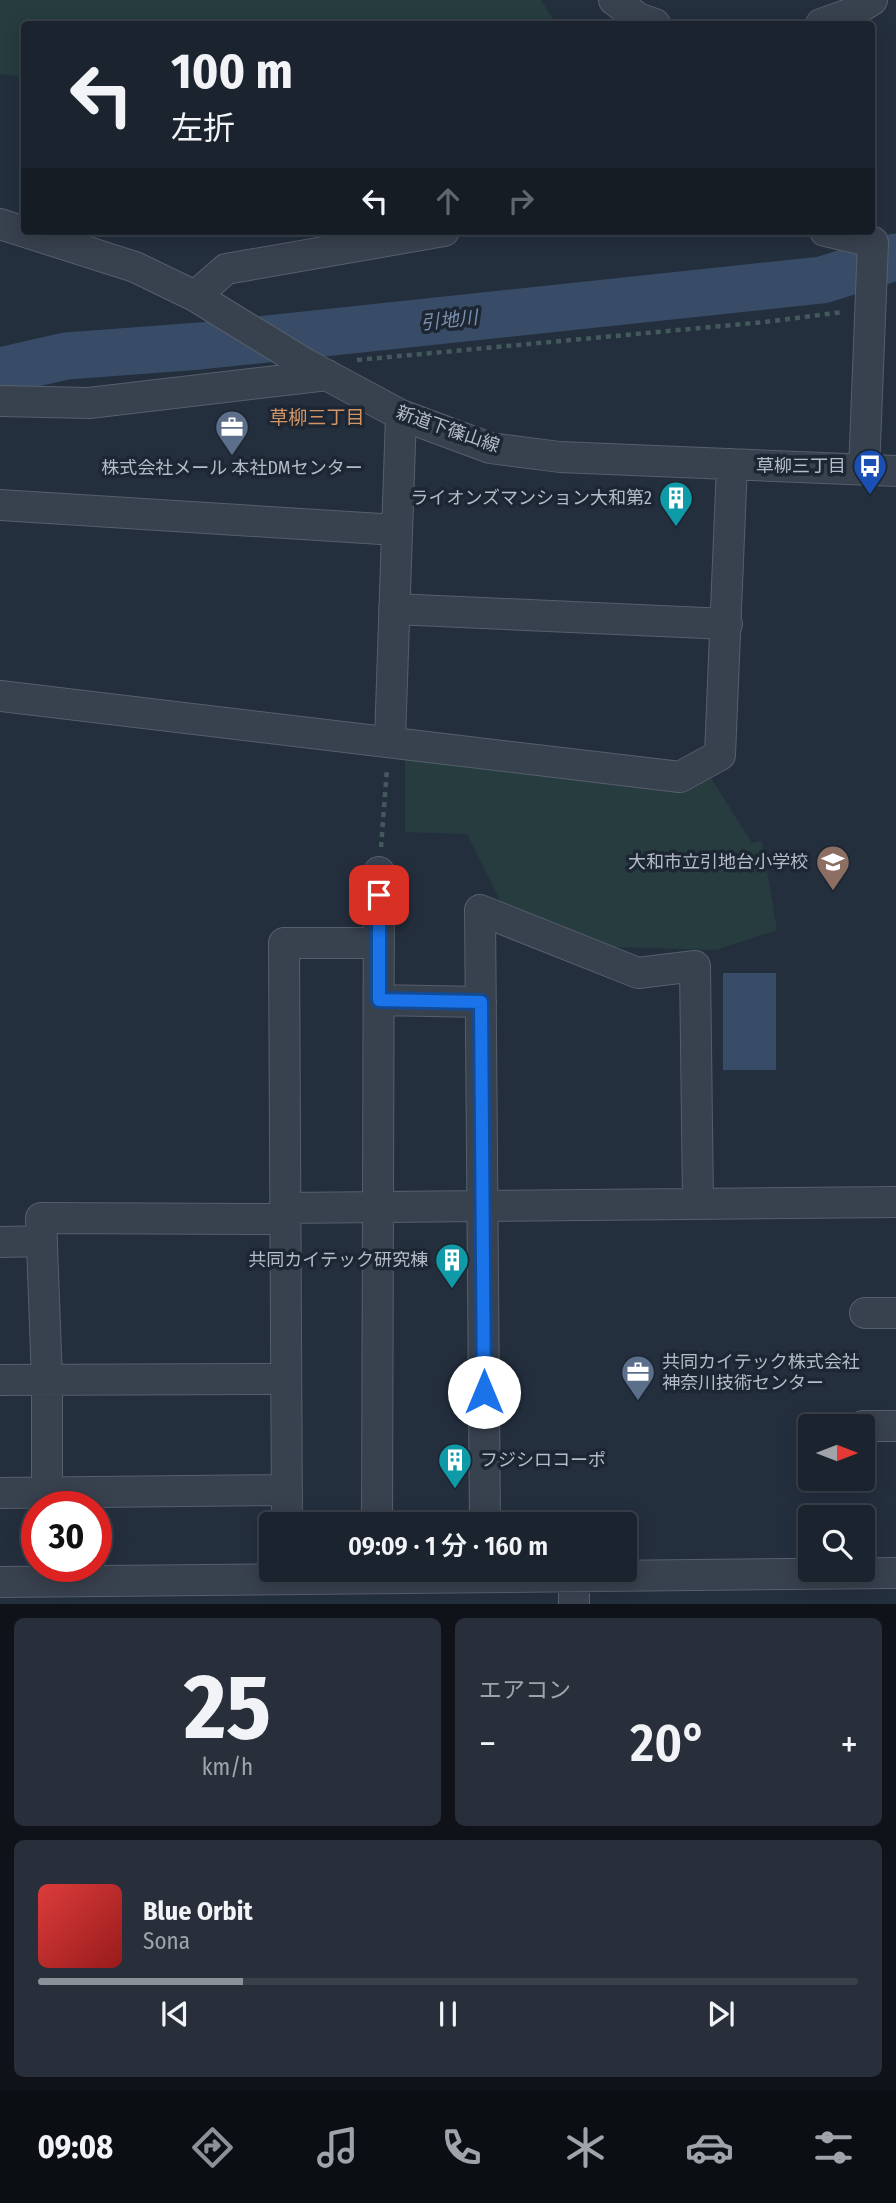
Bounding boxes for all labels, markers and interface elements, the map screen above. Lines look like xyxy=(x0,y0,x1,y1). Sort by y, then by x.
text: 100 m xyxy=(171,42,293,101)
icon: left xyxy=(56,49,147,140)
text: 左折 xyxy=(171,109,235,147)
icon: left xyxy=(356,182,394,220)
icon: ahead xyxy=(429,182,467,220)
icon: right xyxy=(502,182,540,220)
water label: 引地川 xyxy=(419,305,481,334)
street label: 新道下篠山線 xyxy=(393,401,503,457)
district label: 草柳三丁目 xyxy=(269,406,365,429)
office icon: 株式会社メール 本社DMセンター xyxy=(213,408,251,457)
bus stop icon: 草柳三丁目 xyxy=(851,447,889,496)
place label: 草柳三丁目 xyxy=(756,455,846,477)
place label: 株式会社メール 本社DMセンター xyxy=(101,457,363,479)
building icon: ライオンズマンション大和第2 xyxy=(657,479,695,528)
place label: ライオンズマンション大和第2 xyxy=(410,487,652,509)
school or university icon: 大和市立引地台小学校 xyxy=(814,843,852,892)
place label: 大和市立引地台小学校 xyxy=(628,851,808,873)
pin xyxy=(349,865,409,925)
icon: arrive xyxy=(360,876,398,914)
building icon: 共同カイテック研究棟 xyxy=(433,1241,471,1290)
place label: 共同カイテック研究棟 xyxy=(248,1249,428,1271)
place label: 共同カイテック株式会社 神奈川技術センター xyxy=(662,1351,860,1394)
office icon: 共同カイテック株式会社 神奈川技術センター xyxy=(619,1353,657,1402)
position arrow xyxy=(447,1355,521,1429)
north arrow xyxy=(798,1414,875,1491)
map controls xyxy=(798,1414,875,1582)
building icon: フジシロコーポ xyxy=(436,1441,474,1490)
place label: フジシロコーポ xyxy=(480,1449,606,1471)
speed limit sign: 30 xyxy=(21,1491,112,1582)
button: search xyxy=(798,1505,875,1582)
text: 09:09 · 1 分 · 160 m xyxy=(348,1531,548,1562)
text: 25 xyxy=(184,1653,271,1762)
text: エアコン xyxy=(479,1676,571,1704)
text: 20° xyxy=(630,1712,707,1775)
text: − xyxy=(479,1721,496,1767)
text: + xyxy=(841,1721,858,1767)
text: km/h xyxy=(202,1753,253,1781)
text: Blue Orbit xyxy=(143,1896,253,1927)
text: Sona xyxy=(143,1927,190,1955)
icon: previous xyxy=(156,1995,194,2033)
icon: pause xyxy=(429,1995,467,2033)
icon: next xyxy=(702,1995,740,2033)
icon: directions xyxy=(188,2123,237,2172)
icon: music xyxy=(313,2123,362,2172)
icon: phone xyxy=(437,2123,486,2172)
icon: climate xyxy=(561,2123,610,2172)
icon: car xyxy=(685,2123,734,2172)
icon: filters xyxy=(809,2123,858,2172)
text: 09:08 xyxy=(38,2128,113,2166)

